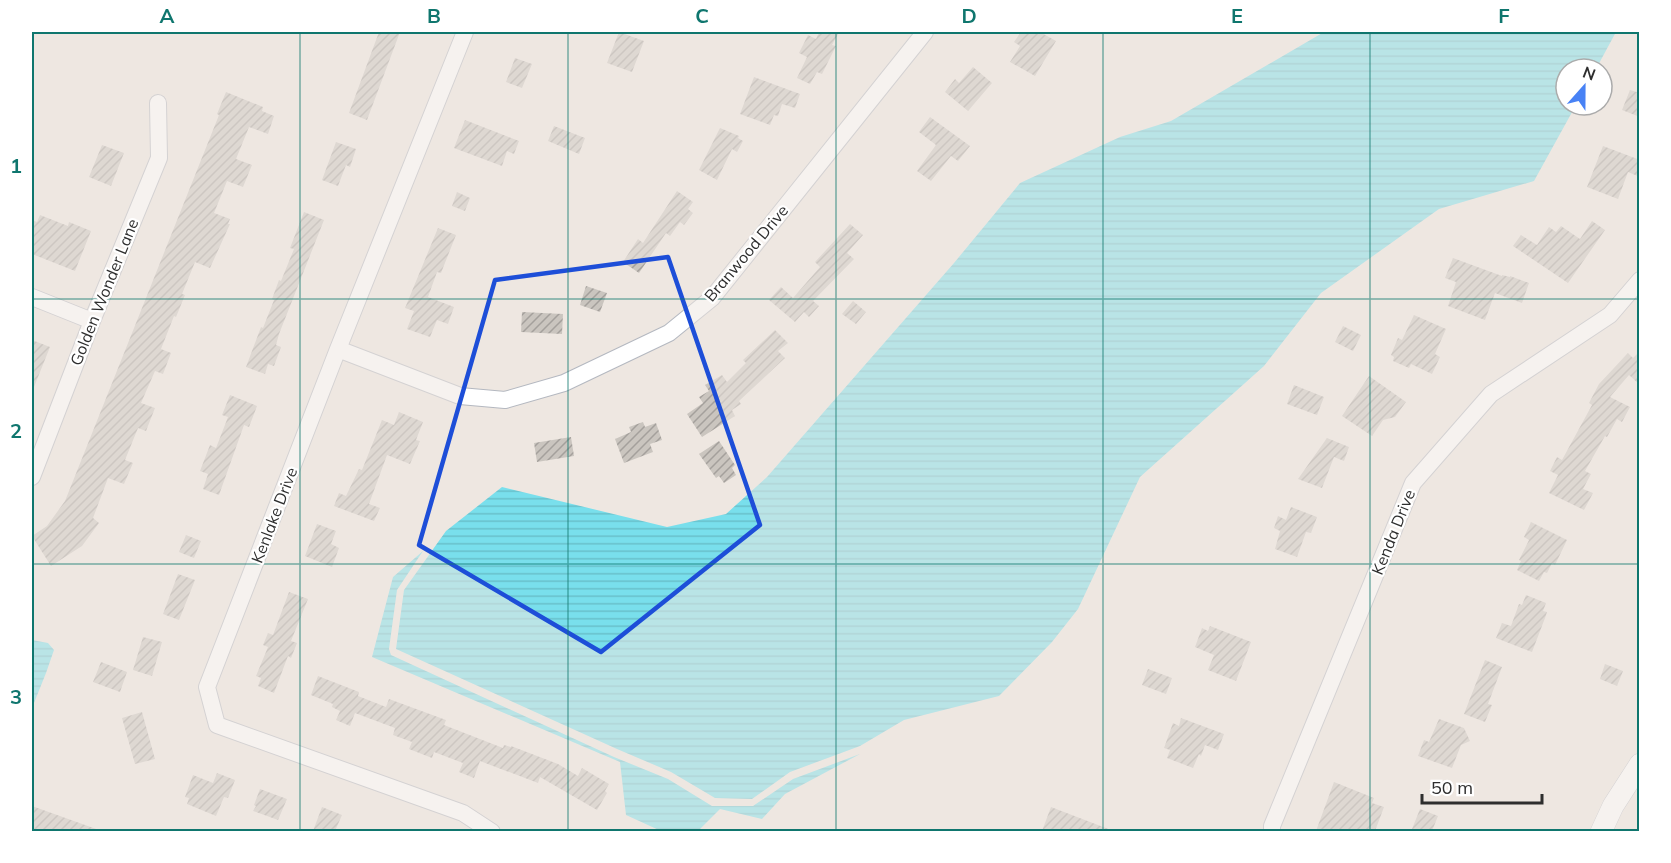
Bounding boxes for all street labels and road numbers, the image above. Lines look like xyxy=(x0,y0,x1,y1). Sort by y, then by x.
street label: Branwood Drive xyxy=(700,201,792,305)
street label: Golden Wonder Lane xyxy=(65,216,143,368)
street label: Kenlake Drive xyxy=(247,464,301,566)
street label: Kenda Drive xyxy=(1367,486,1419,578)

